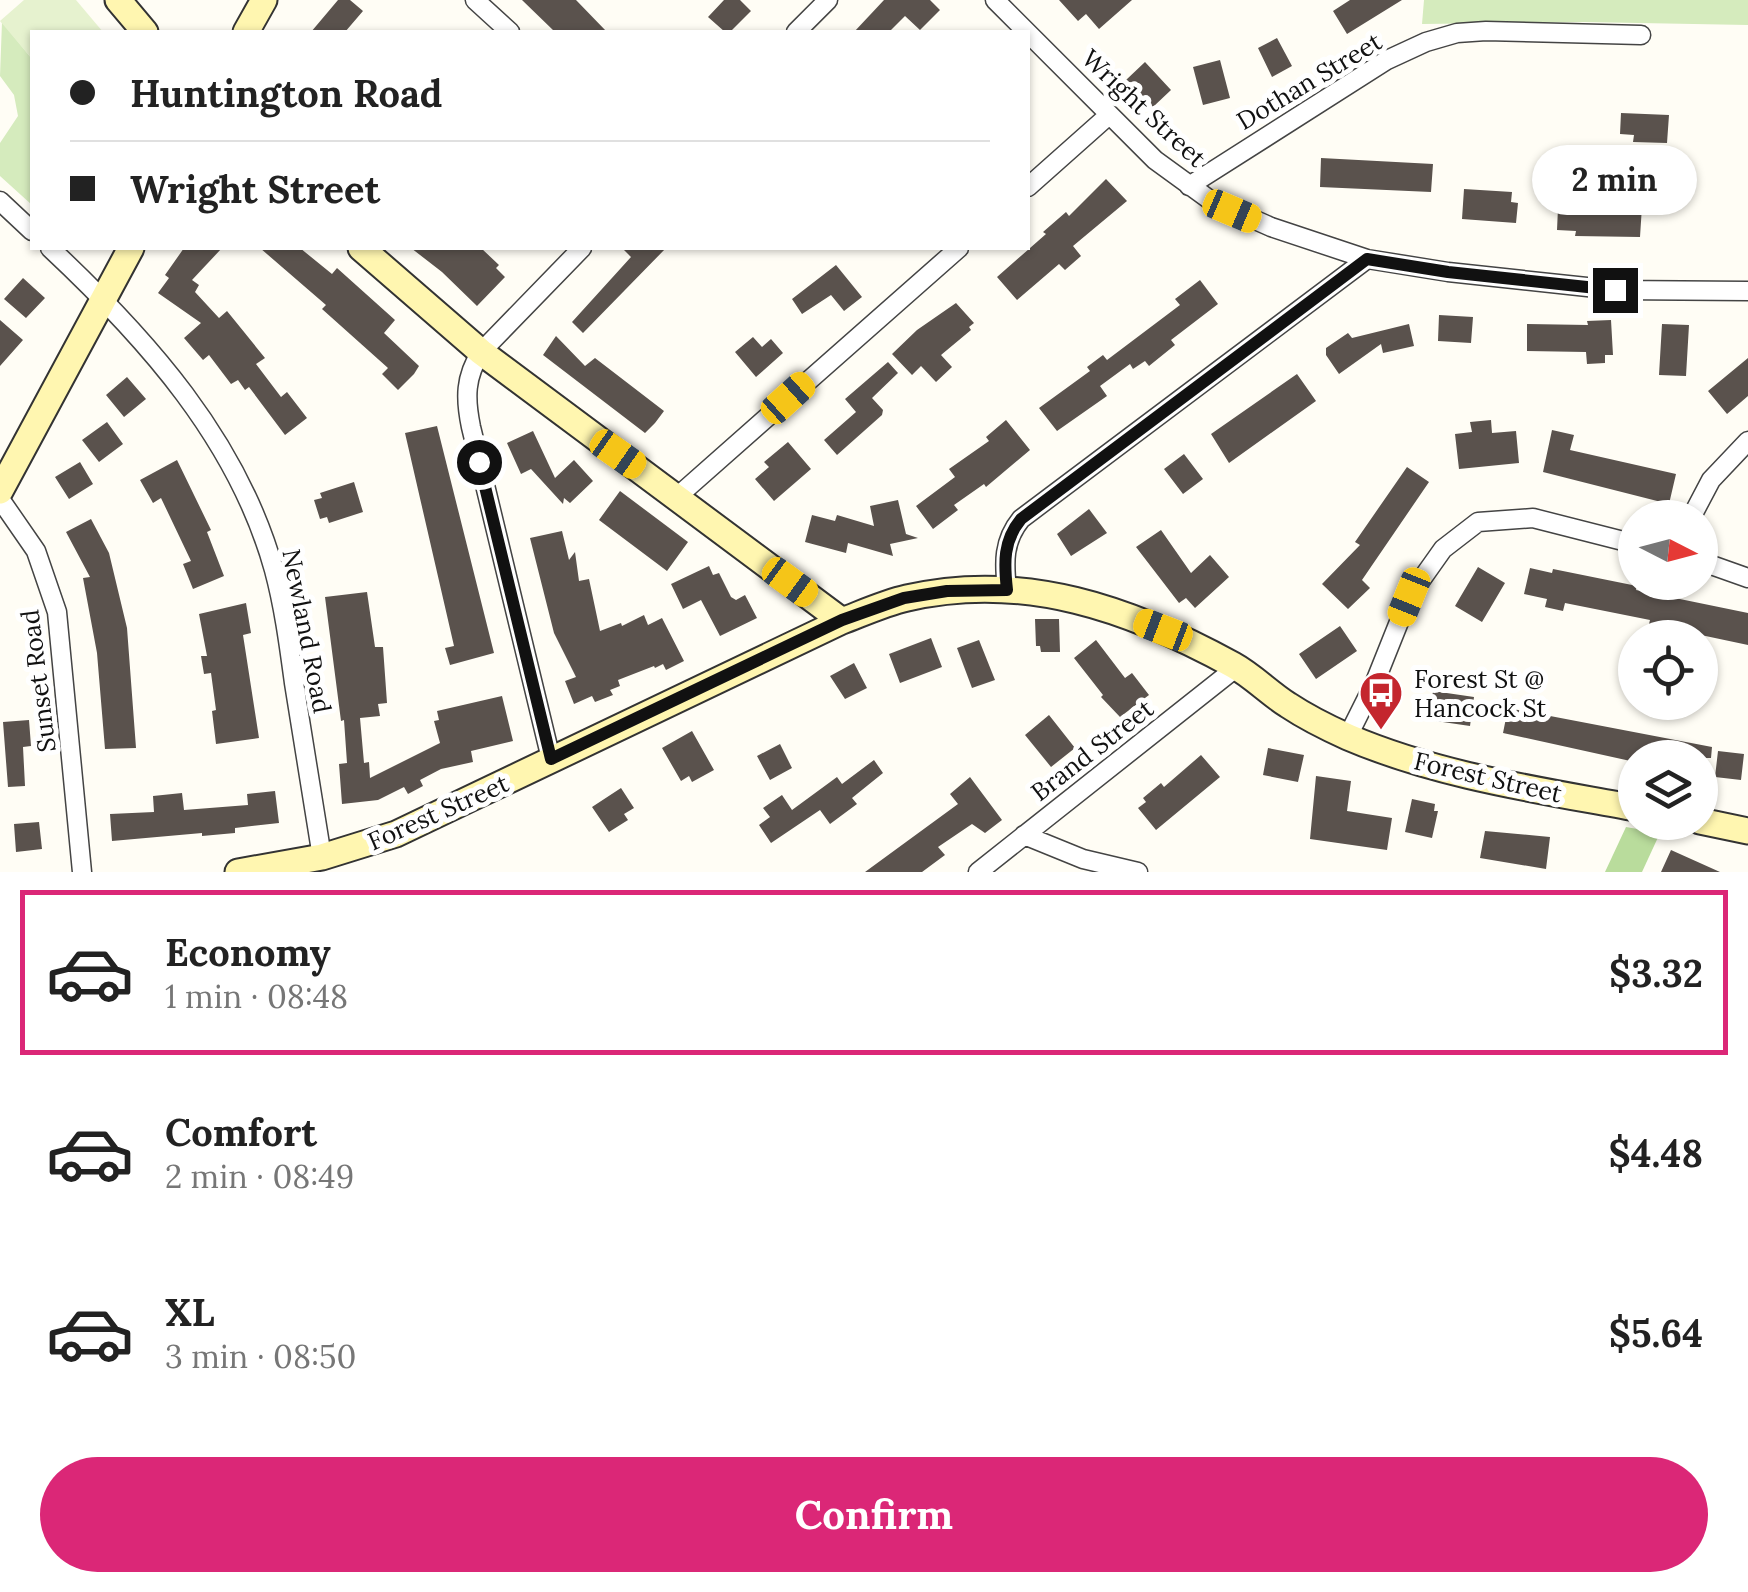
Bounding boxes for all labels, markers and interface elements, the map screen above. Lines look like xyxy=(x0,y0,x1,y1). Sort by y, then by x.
street label: Dothan Street xyxy=(1231,25,1388,137)
street label: Wright Street xyxy=(1075,42,1213,174)
text: Huntington Road xyxy=(130,69,443,117)
callout: 2 min xyxy=(1532,145,1698,215)
text: 2 min xyxy=(1572,159,1657,200)
text: Wright Street xyxy=(130,165,380,213)
car xyxy=(1199,185,1265,237)
route end xyxy=(1593,268,1638,313)
car xyxy=(756,367,820,429)
car xyxy=(585,425,651,483)
route start xyxy=(457,440,502,485)
north arrow xyxy=(1618,500,1718,600)
map controls xyxy=(1618,500,1718,840)
street label: Newland Road xyxy=(275,546,339,716)
car xyxy=(757,552,823,612)
car xyxy=(1384,564,1434,630)
car xyxy=(1130,605,1196,655)
street label: Sunset Road xyxy=(13,608,63,754)
button: locate xyxy=(1618,620,1718,720)
place label: Forest St @ Hancock St xyxy=(1414,663,1547,724)
bus stop icon: Forest St @ Hancock St xyxy=(1358,670,1404,731)
street label: Brand Street xyxy=(1024,692,1160,808)
button: layers xyxy=(1618,740,1718,840)
street label: Forest Street xyxy=(1411,744,1565,810)
street label: Forest Street xyxy=(363,767,514,857)
icon: car xyxy=(45,928,135,1018)
text: Economy xyxy=(165,928,331,976)
text: $3.32 xyxy=(1609,949,1703,997)
text: 1 min · 08:48 xyxy=(165,976,348,1017)
icon: car xyxy=(45,1108,135,1198)
text: Comfort xyxy=(165,1108,317,1156)
text: $4.48 xyxy=(1608,1129,1703,1177)
text: 2 min · 08:49 xyxy=(165,1156,354,1197)
icon: car xyxy=(45,1288,135,1378)
text: XL xyxy=(165,1288,215,1336)
text: $5.64 xyxy=(1609,1309,1703,1357)
text: 3 min · 08:50 xyxy=(165,1336,356,1377)
button: Confirm xyxy=(40,1457,1708,1572)

